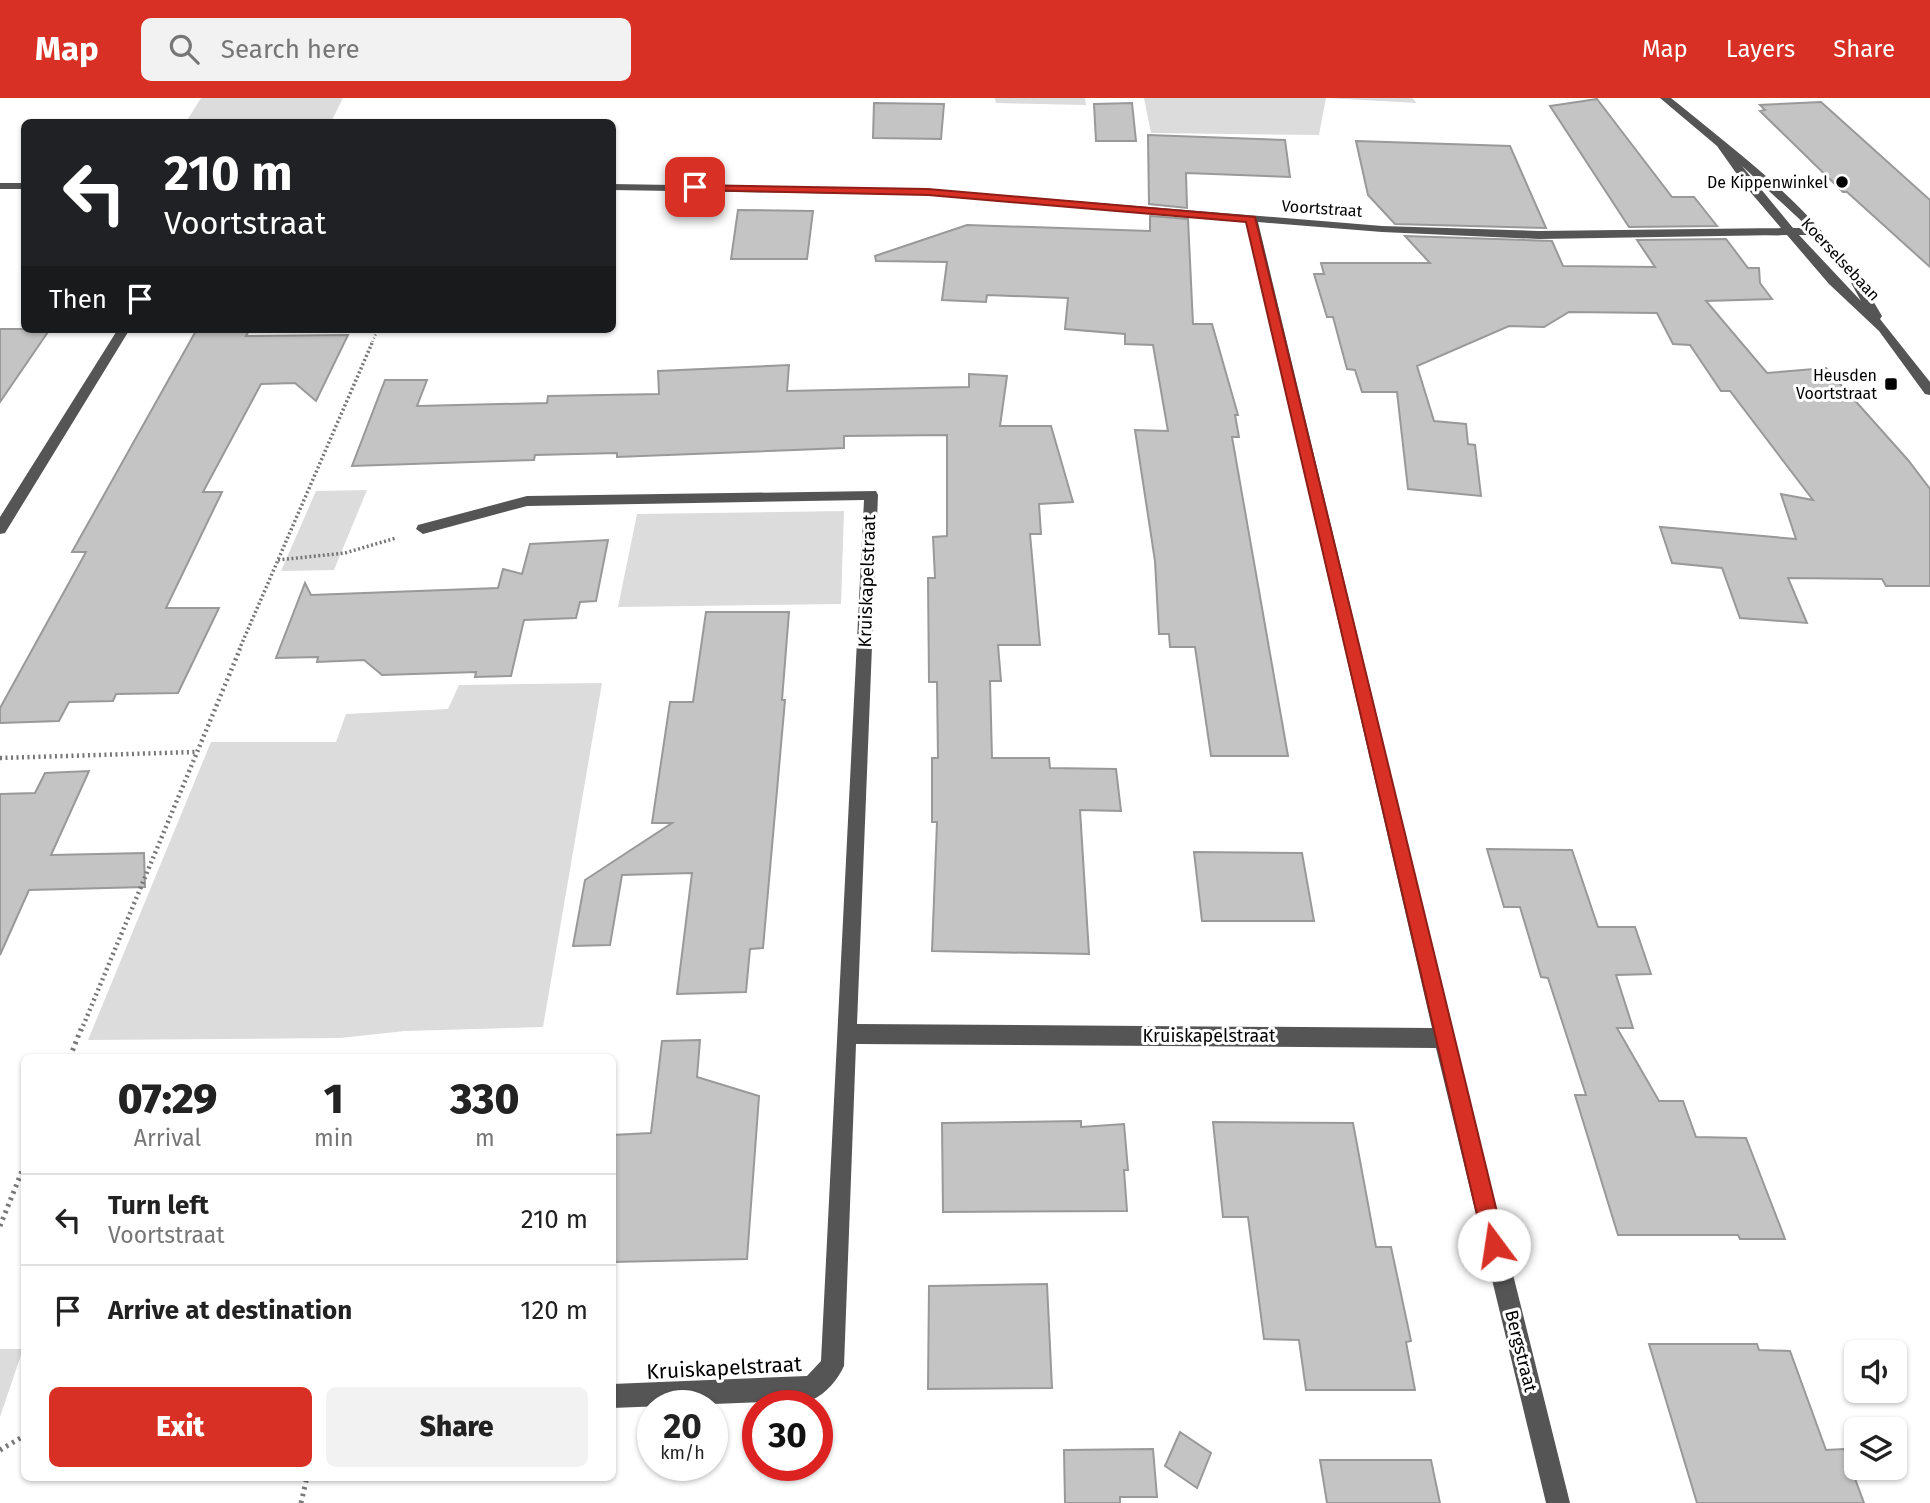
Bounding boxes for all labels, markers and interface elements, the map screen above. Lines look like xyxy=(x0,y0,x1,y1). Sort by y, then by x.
search box xyxy=(141,18,631,81)
text: Map xyxy=(35,29,99,69)
icon: search xyxy=(165,30,203,68)
text: Search here xyxy=(221,34,360,65)
text: Map xyxy=(1642,35,1688,63)
text: Layers xyxy=(1726,35,1795,63)
text: Share xyxy=(1833,35,1895,63)
text: 210 m xyxy=(164,144,293,203)
icon: left xyxy=(49,147,140,238)
pin xyxy=(665,157,725,217)
icon: arrive xyxy=(676,168,714,206)
place label: De Kippenwinkel xyxy=(1707,173,1828,192)
marker: De Kippenwinkel xyxy=(1834,174,1850,190)
street label: Voortstraat xyxy=(1281,196,1363,221)
text: Voortstraat xyxy=(164,204,326,242)
street label: Koerselsebaan xyxy=(1797,214,1884,305)
icon: arrive xyxy=(121,280,159,318)
text: Then xyxy=(49,284,107,315)
place label: Heusden Voortstraat xyxy=(1796,366,1877,403)
marker: Heusden Voortstraat xyxy=(1883,376,1899,392)
street label: Kruiskapelstraat xyxy=(854,514,880,648)
street label: Kruiskapelstraat xyxy=(1142,1025,1276,1047)
text: 07:29 xyxy=(118,1074,217,1124)
text: 1 xyxy=(324,1074,344,1124)
text: 330 xyxy=(450,1074,519,1124)
text: Arrival xyxy=(134,1124,201,1152)
text: min xyxy=(314,1124,354,1152)
text: m xyxy=(475,1124,495,1152)
text: Turn left xyxy=(108,1190,209,1221)
icon: left xyxy=(49,1201,87,1239)
text: 210 m xyxy=(521,1204,588,1235)
position arrow xyxy=(1457,1208,1531,1282)
text: Voortstraat xyxy=(108,1221,225,1249)
icon: arrive xyxy=(49,1292,87,1330)
text: Arrive at destination xyxy=(108,1295,352,1326)
text: 120 m xyxy=(520,1295,588,1326)
street label: Bergstraat xyxy=(1500,1308,1542,1395)
map controls xyxy=(1844,1340,1907,1480)
button: sound xyxy=(1844,1340,1907,1403)
street label: Kruiskapelstraat xyxy=(646,1351,803,1385)
button: Exit xyxy=(49,1387,312,1467)
button: Share xyxy=(326,1387,588,1467)
speed limit sign: 30 xyxy=(742,1390,833,1481)
text: 20 xyxy=(663,1405,702,1447)
button: layers xyxy=(1844,1417,1907,1480)
text: km/h xyxy=(660,1442,705,1464)

